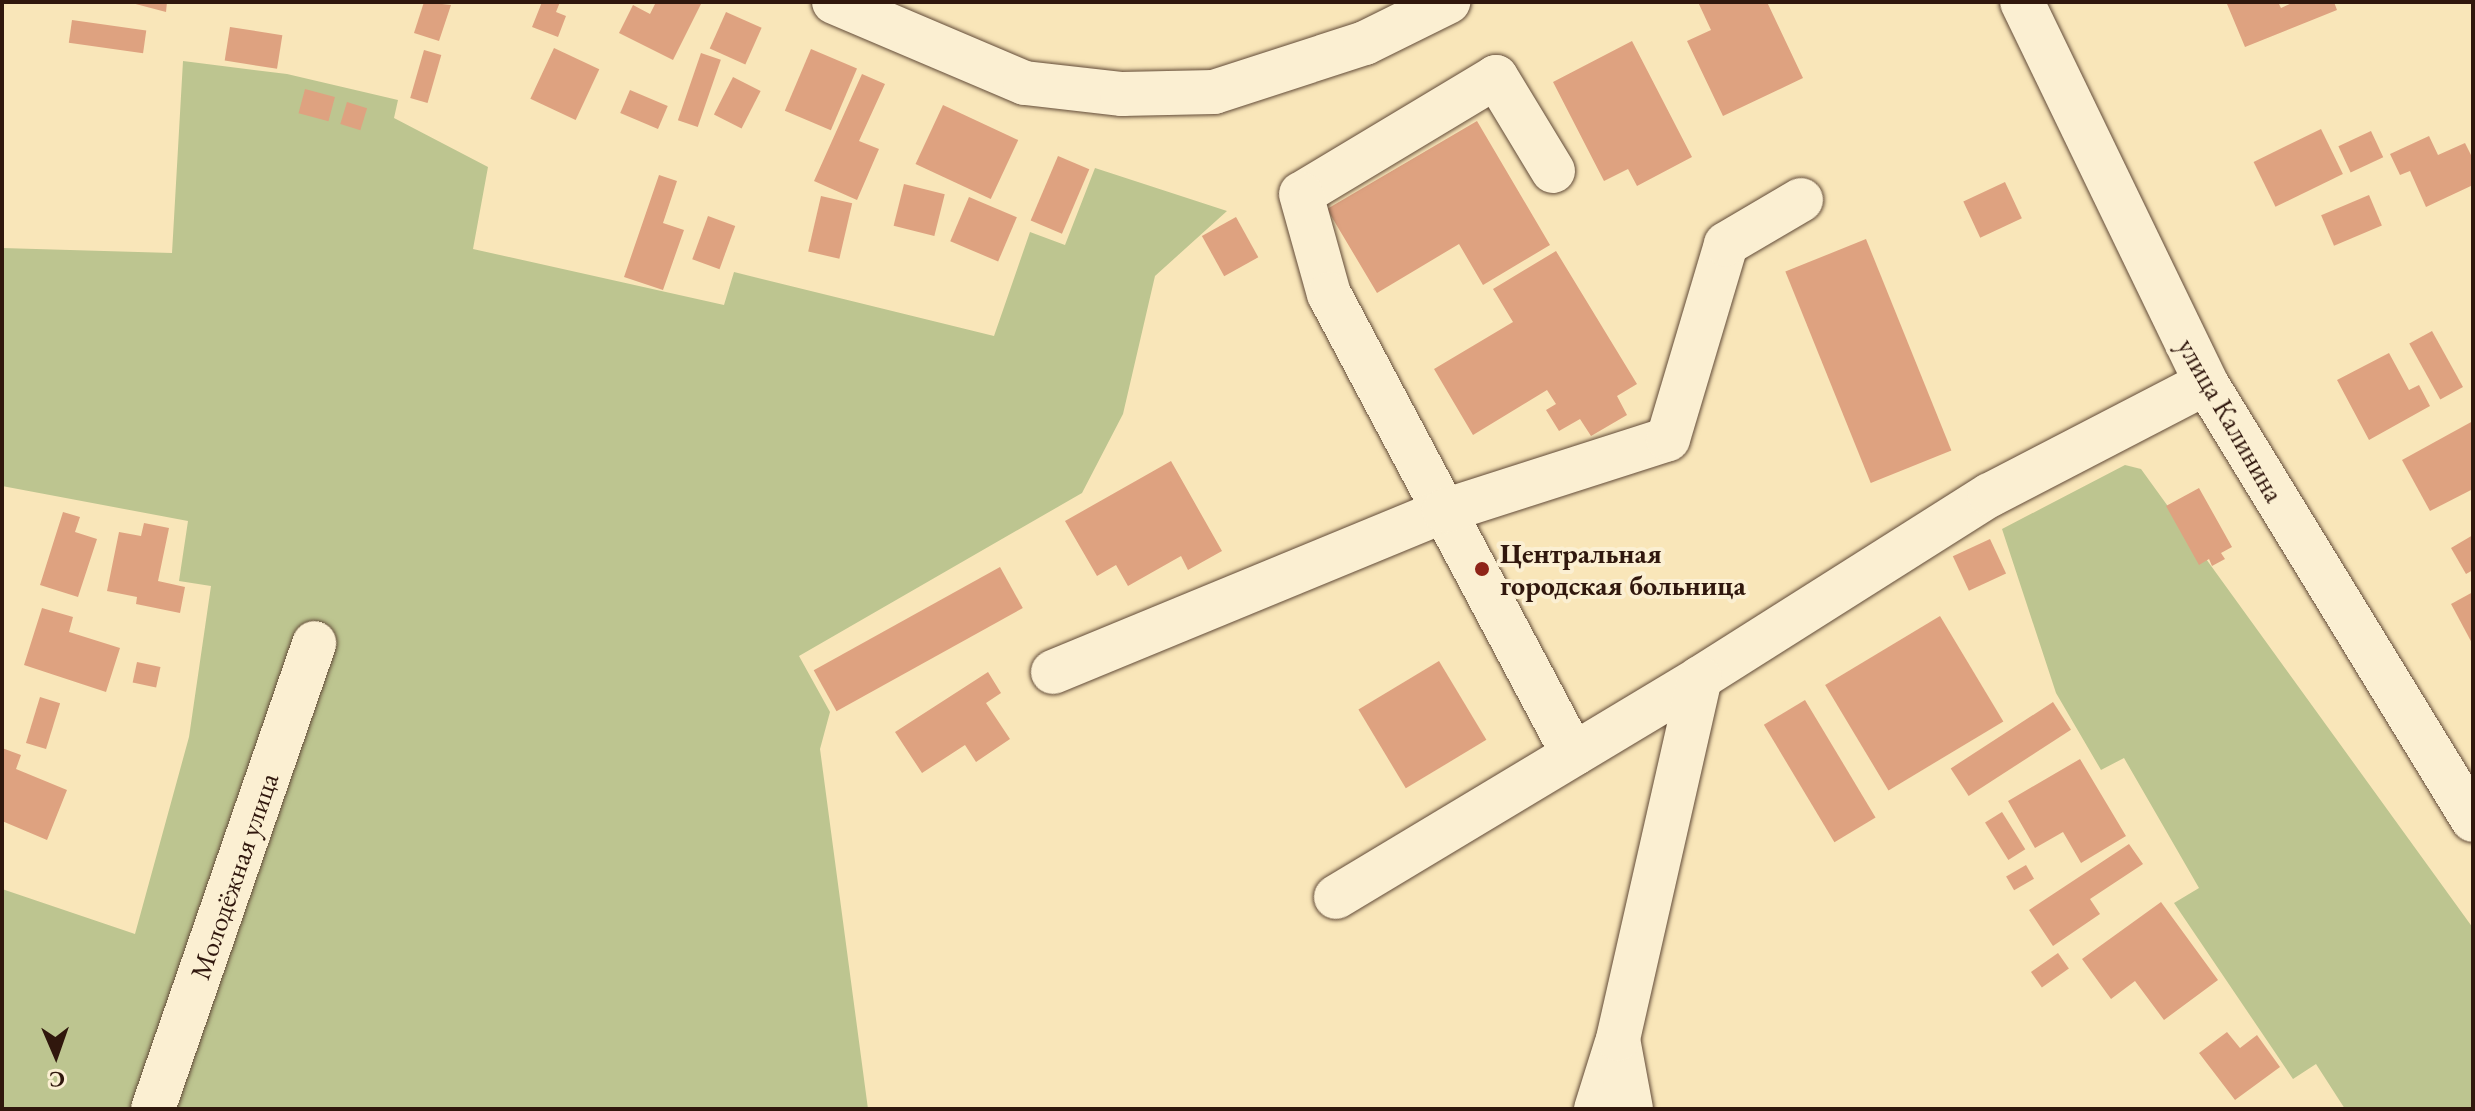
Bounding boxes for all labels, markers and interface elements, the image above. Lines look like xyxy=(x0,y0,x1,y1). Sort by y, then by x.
street label: улица Калинина xyxy=(2170,332,2292,508)
place label: Центральная городская больница xyxy=(1500,536,1746,602)
marker: Центральная городская больница xyxy=(1471,558,1493,580)
street label: Молодёжная улица xyxy=(183,768,285,984)
north arrow xyxy=(16,1015,96,1095)
text: С xyxy=(49,1065,65,1094)

